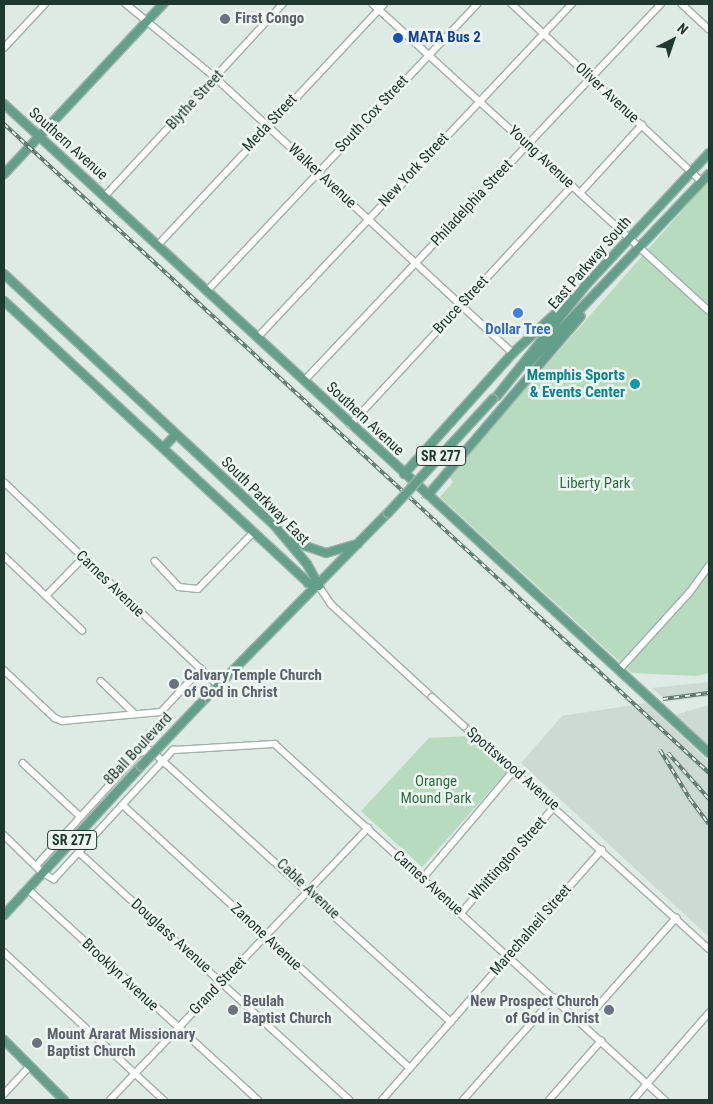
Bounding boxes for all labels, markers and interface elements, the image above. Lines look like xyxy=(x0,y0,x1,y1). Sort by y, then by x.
place label: First Congo xyxy=(235,10,304,28)
marker: First Congo xyxy=(219,13,231,25)
north arrow xyxy=(648,15,698,65)
text: N xyxy=(674,20,691,38)
place label: MATA Bus 2 xyxy=(408,29,481,47)
marker: MATA Bus 2 xyxy=(392,32,404,44)
street label: Oliver Avenue xyxy=(571,59,643,127)
street label: Blythe Street xyxy=(163,66,227,134)
street label: South Cox Street xyxy=(332,72,412,156)
street label: Meda Street xyxy=(239,91,301,155)
street label: Southern Avenue xyxy=(25,104,111,184)
street label: Young Avenue xyxy=(504,122,578,192)
street label: New York Street xyxy=(375,129,453,211)
street label: Walker Avenue xyxy=(284,140,360,212)
street label: Philadelphia Street xyxy=(427,156,517,250)
street label: East Parkway South xyxy=(545,213,635,313)
street label: Bruce Street xyxy=(430,272,492,338)
marker: Dollar Tree xyxy=(512,307,524,319)
place label: Dollar Tree xyxy=(485,321,551,339)
place label: Memphis Sports & Events Center xyxy=(527,366,625,401)
street label: Southern Avenue xyxy=(322,378,408,460)
marker: Memphis Sports & Events Center xyxy=(629,378,641,390)
road number: SR 277 xyxy=(416,444,466,468)
street label: South Parkway East xyxy=(217,453,313,549)
park label: Liberty Park xyxy=(560,475,630,493)
street label: Carnes Avenue xyxy=(72,547,148,621)
place label: Calvary Temple Church of God in Christ xyxy=(184,666,322,701)
marker: Calvary Temple Church of God in Christ xyxy=(168,678,180,690)
street label: 8Ball Boulevard xyxy=(100,709,176,789)
street label: Spottswood Avenue xyxy=(463,724,563,814)
park label: Orange Mound Park xyxy=(400,772,472,807)
street label: Whittington Street xyxy=(466,813,550,905)
road number: SR 277 xyxy=(47,828,97,852)
street label: Carnes Avenue xyxy=(389,847,467,919)
street label: Cable Avenue xyxy=(273,855,343,923)
street label: Marechalneil Street xyxy=(487,881,575,979)
street label: Douglass Avenue xyxy=(127,895,215,977)
street label: Zanone Avenue xyxy=(227,899,305,975)
street label: Brooklyn Avenue xyxy=(78,935,162,1015)
street label: Grand Street xyxy=(186,953,250,1019)
place label: Beulah Baptist Church xyxy=(243,992,332,1027)
place label: New Prospect Church of God in Christ xyxy=(470,992,599,1027)
marker: Beulah Baptist Church xyxy=(227,1004,239,1016)
marker: New Prospect Church of God in Christ xyxy=(603,1004,615,1016)
place label: Mount Ararat Missionary Baptist Church xyxy=(47,1025,196,1060)
marker: Mount Ararat Missionary Baptist Church xyxy=(31,1037,43,1049)

